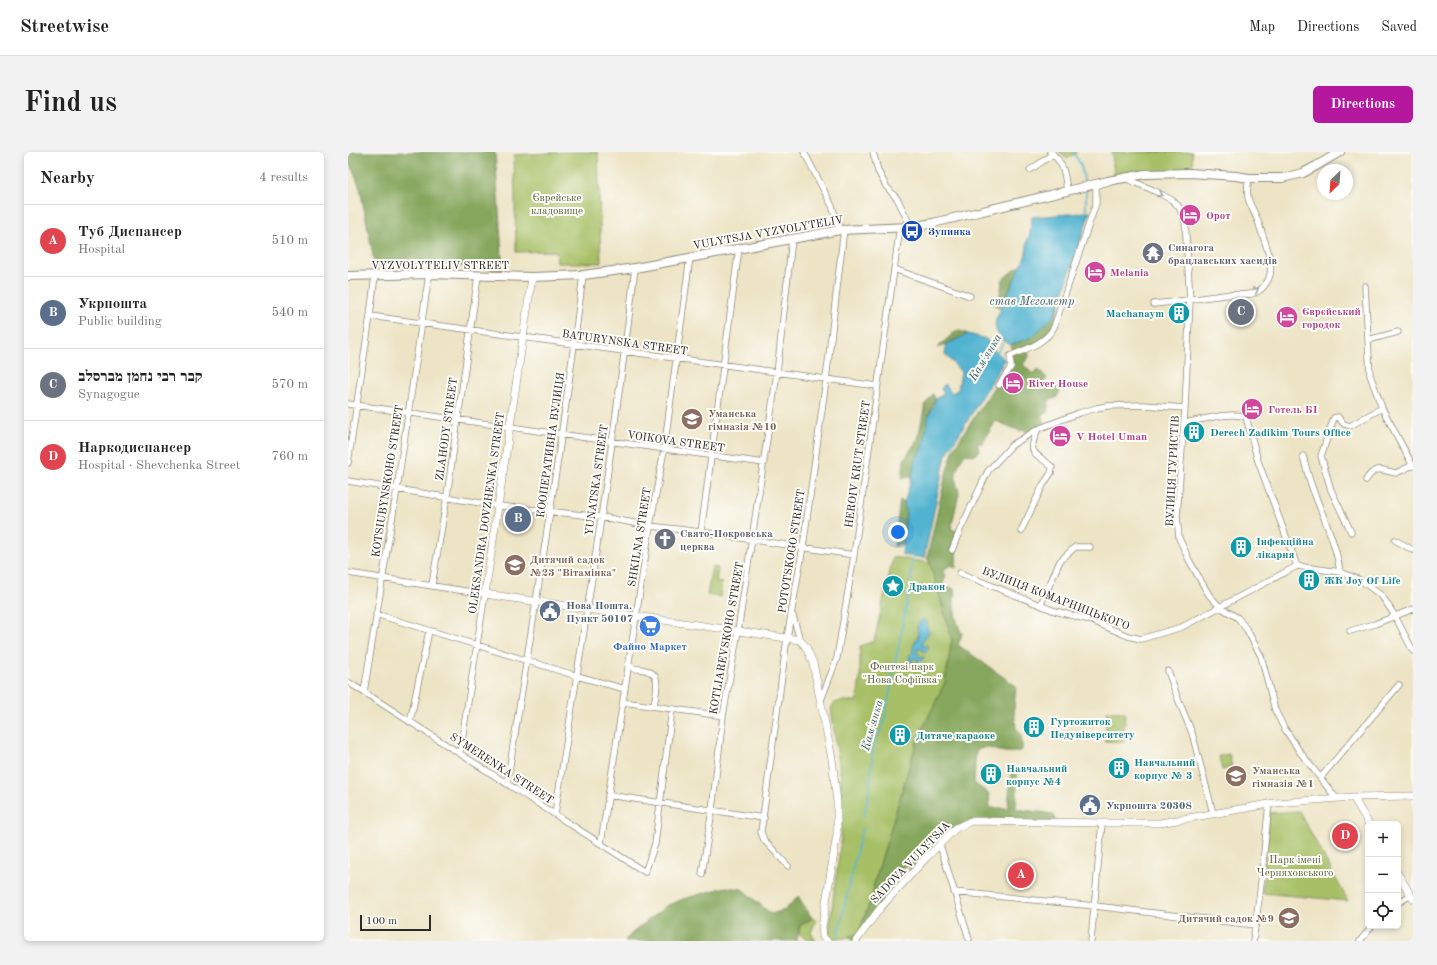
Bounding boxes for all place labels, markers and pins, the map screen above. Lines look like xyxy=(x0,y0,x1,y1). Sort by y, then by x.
hotel icon: Орот xyxy=(1177,202,1203,228)
place label: Орот xyxy=(1206,211,1231,222)
bus stop icon: Зупинка xyxy=(899,218,925,244)
place label: Зупинка xyxy=(928,227,971,238)
temple icon: Синагога брацлавських хасидів xyxy=(1140,240,1166,266)
place label: Синагога брацлавських хасидів xyxy=(1168,243,1278,267)
hotel icon: Melania xyxy=(1082,259,1108,285)
place label: Melania xyxy=(1110,268,1149,279)
pin: C xyxy=(1228,297,1254,327)
building icon: Machanaym xyxy=(1166,300,1192,326)
hotel icon: Єврєйський городок xyxy=(1274,304,1300,330)
place label: Єврєйський городок xyxy=(1302,307,1361,331)
place label: Machanaym xyxy=(1106,309,1164,320)
hotel icon: River House xyxy=(1000,370,1026,396)
place label: River House xyxy=(1028,379,1088,390)
hotel icon: Готель БІ xyxy=(1239,396,1265,422)
place label: Готель БІ xyxy=(1268,405,1318,416)
school or university icon: Уманська гімназія №10 xyxy=(679,406,705,432)
place label: Уманська гімназія №10 xyxy=(708,409,776,433)
building icon: Derech Zadikim Tours Office xyxy=(1181,419,1207,445)
hotel icon: V Hotel Uman xyxy=(1047,423,1073,449)
place label: Derech Zadikim Tours Office xyxy=(1210,428,1351,439)
place label: V Hotel Uman xyxy=(1076,432,1147,443)
pin: B xyxy=(505,504,531,534)
church icon: Свято-Покровська церква xyxy=(652,526,678,552)
place label: Свято-Покровська церква xyxy=(680,529,773,553)
building icon: Інфекційна лікарня xyxy=(1228,534,1254,560)
place label: Інфекційна лікарня xyxy=(1256,537,1314,561)
school or university icon: Дитячий садок №23 "Вітамінка" xyxy=(502,552,528,578)
place label: Дитячий садок №23 "Вітамінка" xyxy=(530,555,616,579)
building icon: ЖК Joy Of Life xyxy=(1296,567,1322,593)
place icon: Дракон xyxy=(880,573,906,599)
place label: ЖК Joy Of Life xyxy=(1324,576,1401,587)
place label: Дракон xyxy=(908,582,945,593)
public building icon: Нова Пошта. Пункт 50107 xyxy=(537,598,563,624)
place label: Нова Пошта. Пункт 50107 xyxy=(566,601,633,625)
supermarket icon: Файно Маркет xyxy=(637,613,663,639)
place label: Файно Маркет xyxy=(613,642,687,653)
building icon: Гуртожиток Педуніверситету xyxy=(1021,714,1047,740)
place label: Гуртожиток Педуніверситету xyxy=(1050,717,1135,741)
building icon: Дитяче караоке xyxy=(887,722,913,748)
place label: Дитяче караоке xyxy=(916,731,995,742)
building icon: Навчальний корпус № 3 xyxy=(1106,755,1132,781)
place label: Навчальний корпус № 3 xyxy=(1134,758,1195,782)
building icon: Навчальний корпус №4 xyxy=(978,761,1004,787)
school or university icon: Уманська гімназія №1 xyxy=(1223,763,1249,789)
place label: Навчальний корпус №4 xyxy=(1006,764,1067,788)
place label: Уманська гімназія №1 xyxy=(1252,766,1314,790)
public building icon: Укрпошта 20308 xyxy=(1077,792,1103,818)
place label: Укрпошта 20308 xyxy=(1106,801,1192,812)
pin: D xyxy=(1332,821,1358,851)
pin: A xyxy=(1008,860,1034,890)
school or university icon: Дитячий садок №9 xyxy=(1276,905,1302,931)
place label: Дитячий садок №9 xyxy=(1178,914,1274,925)

